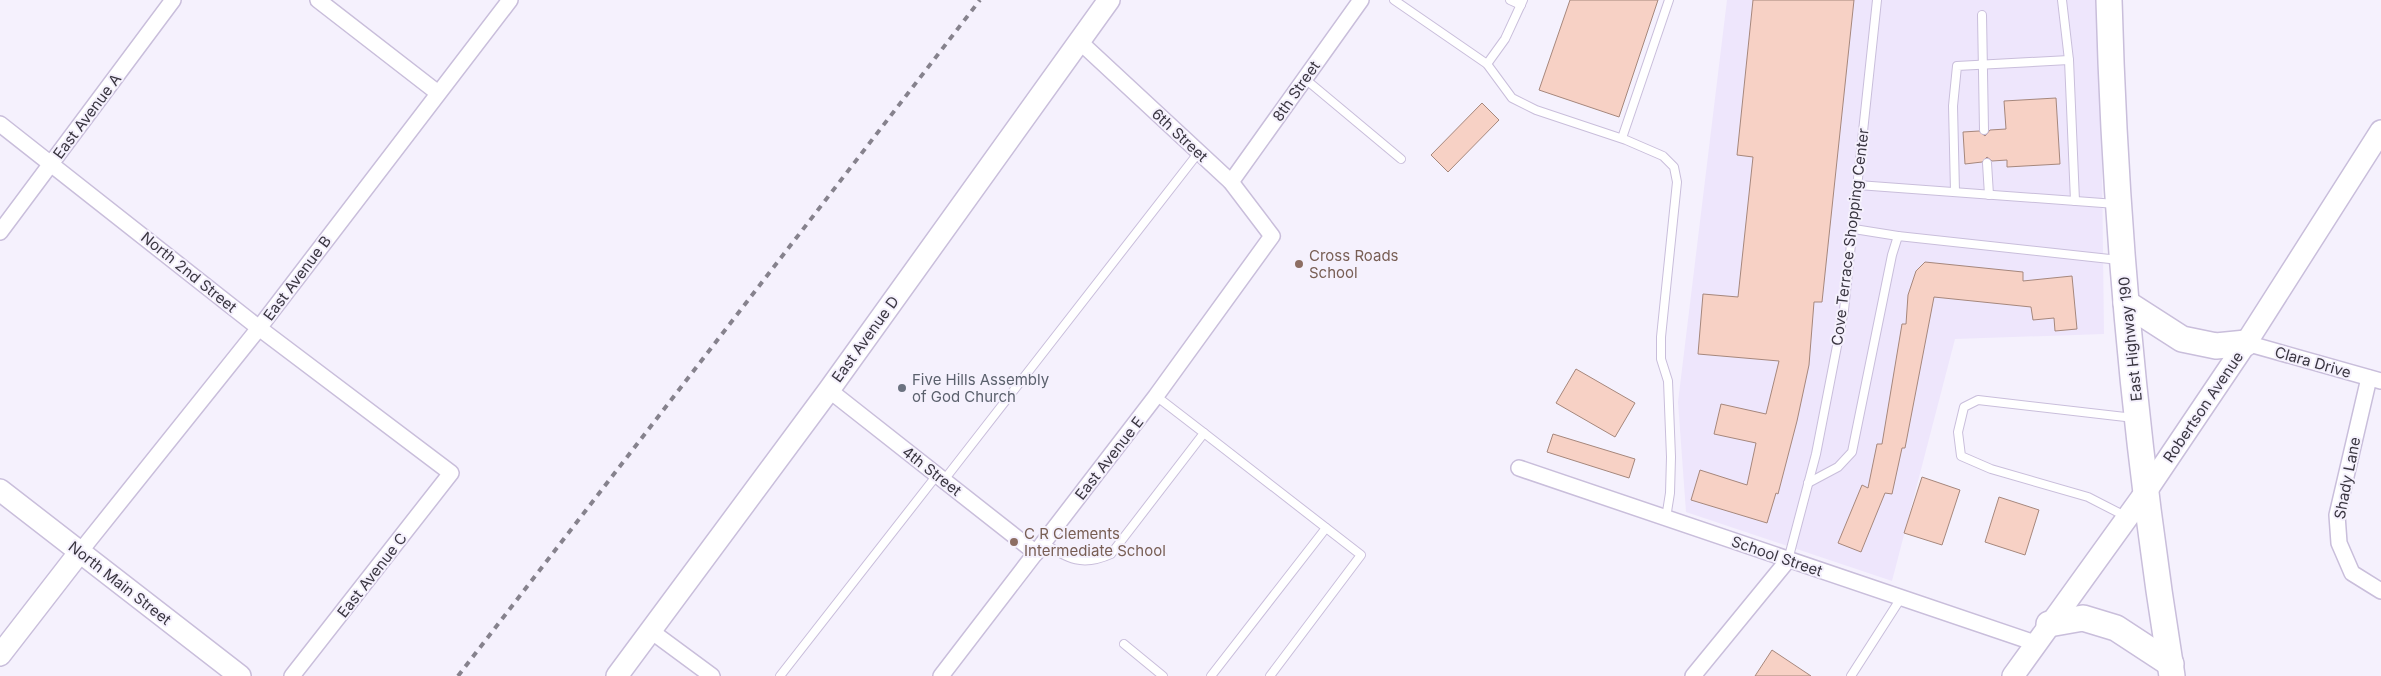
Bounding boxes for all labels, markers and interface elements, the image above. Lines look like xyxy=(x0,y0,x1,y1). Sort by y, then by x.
street label: 8th Street xyxy=(1268,57,1324,125)
street label: East Avenue A xyxy=(49,70,125,162)
street label: 6th Street xyxy=(1148,104,1212,166)
street label: Cove Terrace Shopping Center xyxy=(1827,127,1873,347)
street label: North 2nd Street xyxy=(137,228,241,317)
street label: East Avenue B xyxy=(259,232,335,324)
place label: Cross Roads School xyxy=(1309,246,1399,282)
marker: Cross Roads School xyxy=(1293,258,1305,270)
street label: East Highway 190 xyxy=(2114,276,2146,402)
street label: East Avenue D xyxy=(827,292,903,386)
street label: Clara Drive xyxy=(2273,342,2353,382)
street label: Robertson Avenue xyxy=(2159,348,2247,466)
place label: Five Hills Assembly of God Church xyxy=(912,370,1050,406)
marker: Five Hills Assembly of God Church xyxy=(896,382,908,394)
street label: East Avenue E xyxy=(1071,413,1147,503)
street label: Shady Lane xyxy=(2330,435,2364,521)
street label: 4th Street xyxy=(899,442,966,500)
place label: C R Clements Intermediate School xyxy=(1024,524,1166,560)
street label: East Avenue C xyxy=(333,529,411,621)
street label: School Street xyxy=(1729,532,1825,581)
marker: C R Clements Intermediate School xyxy=(1008,536,1020,548)
street label: North Main Street xyxy=(65,537,175,629)

